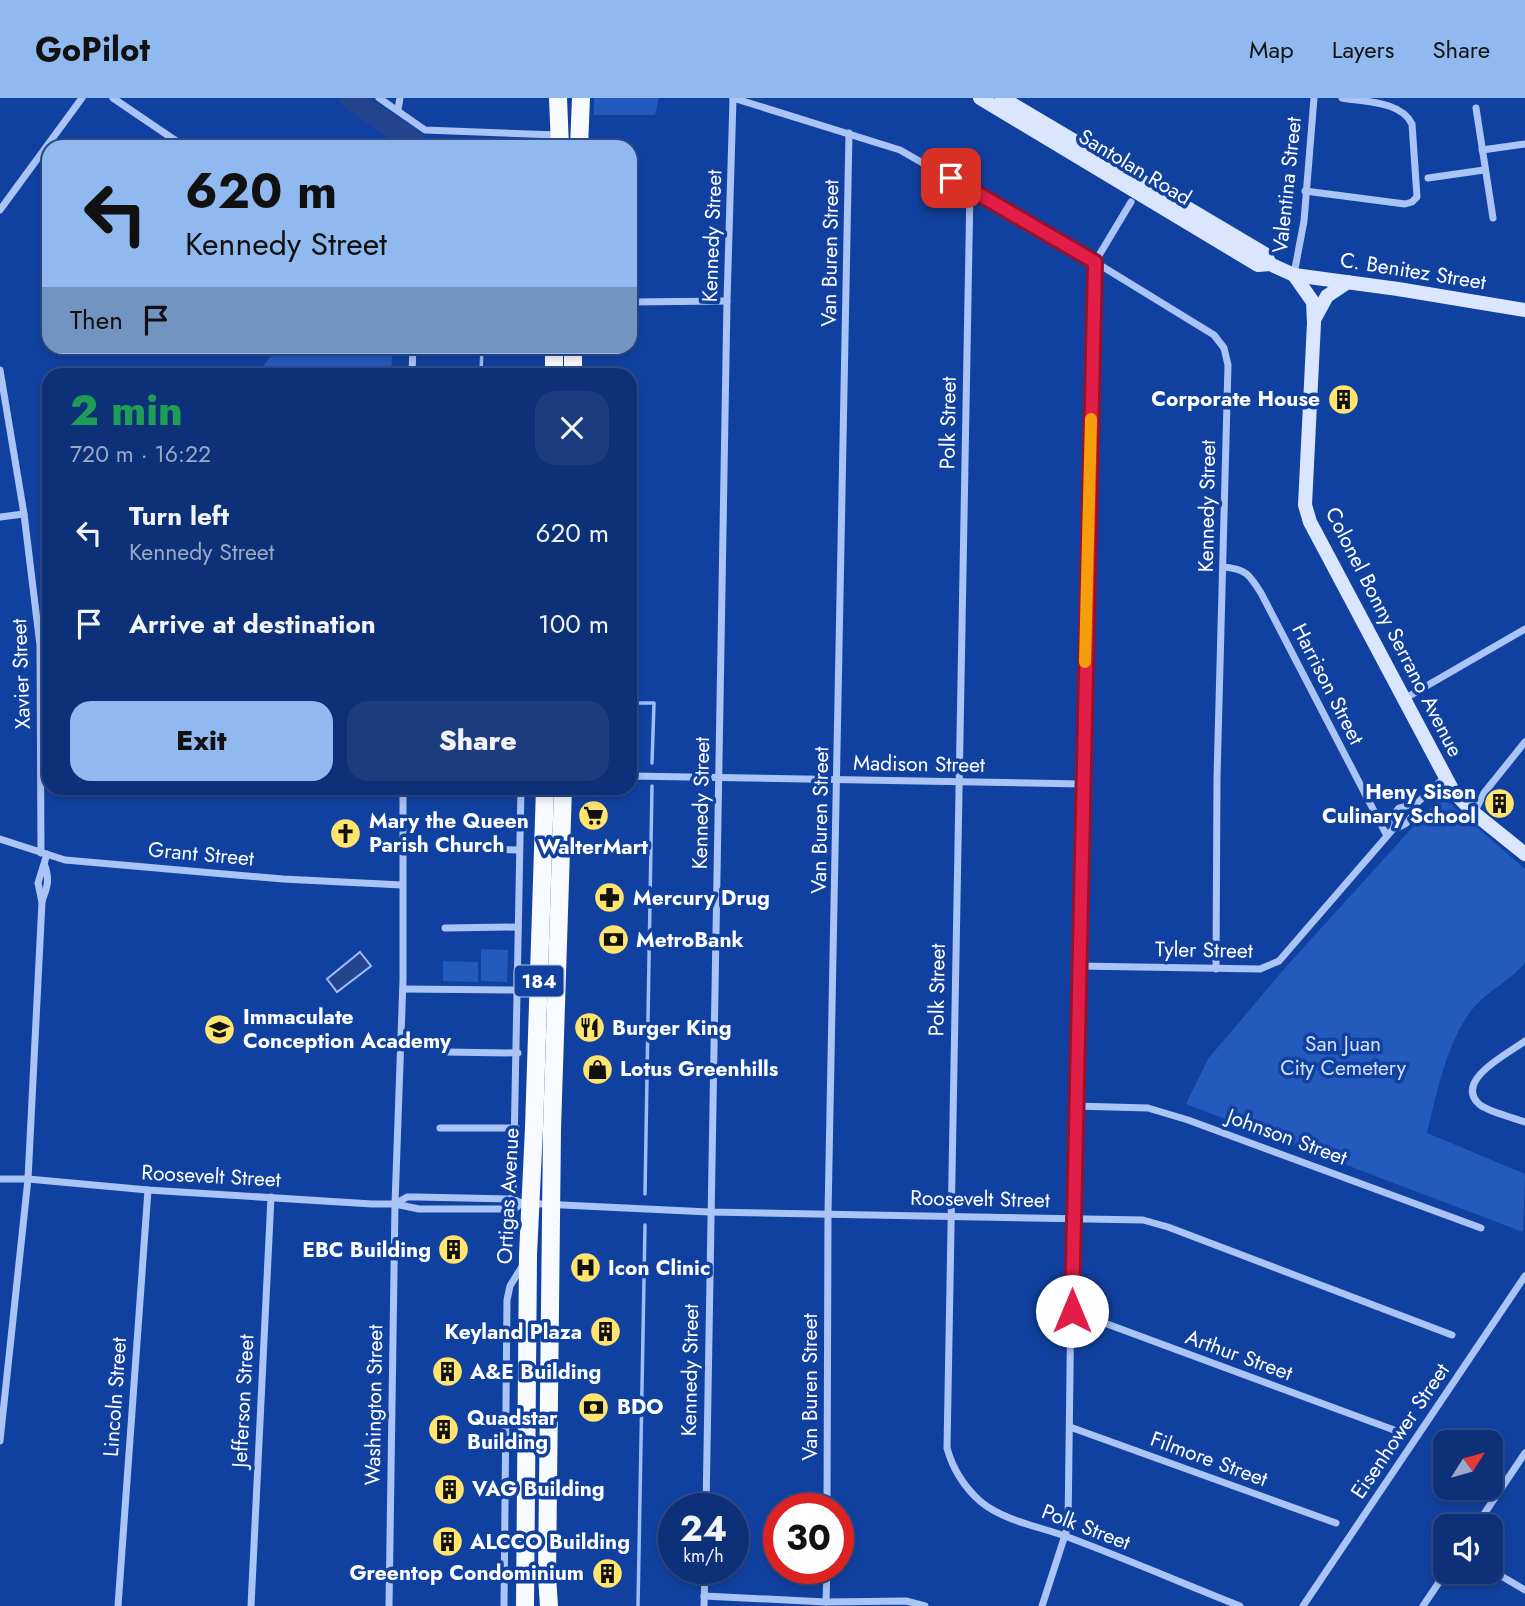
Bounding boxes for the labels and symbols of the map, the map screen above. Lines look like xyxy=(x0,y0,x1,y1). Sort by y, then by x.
street label: Valentina Street xyxy=(1265,116,1309,254)
street label: Santolan Road xyxy=(1073,122,1197,212)
pin xyxy=(921,148,981,208)
street label: Kennedy Street xyxy=(695,169,729,303)
street label: Van Buren Street xyxy=(814,179,846,327)
street label: C. Benitez Street xyxy=(1338,245,1488,297)
street label: Polk Street xyxy=(932,376,964,470)
building icon: Corporate House xyxy=(1326,382,1360,416)
place label: Corporate House xyxy=(1151,384,1320,414)
street label: Kennedy Street xyxy=(1191,439,1223,573)
street label: Colonel Bonny Serrano Avenue xyxy=(1318,502,1470,762)
street label: Xavier Street xyxy=(4,618,38,730)
street label: Harrison Street xyxy=(1285,618,1371,750)
street label: Kennedy Street xyxy=(685,736,717,870)
street label: Van Buren Street xyxy=(804,746,836,894)
street label: Madison Street xyxy=(853,748,985,780)
place label: Heny Sison Culinary School xyxy=(1322,777,1476,831)
building icon: Heny Sison Culinary School xyxy=(1482,787,1516,821)
supermarket icon: WalterMart xyxy=(576,798,610,832)
place label: Mary the Queen Parish Church xyxy=(369,806,529,860)
church icon: Mary the Queen Parish Church xyxy=(329,816,363,850)
place label: WalterMart xyxy=(538,832,648,862)
street label: Grant Street xyxy=(147,834,255,874)
pharmacy icon: Mercury Drug xyxy=(593,881,627,915)
place label: Mercury Drug xyxy=(633,883,770,913)
bank icon: MetroBank xyxy=(596,923,630,957)
place label: MetroBank xyxy=(636,925,744,955)
street label: Tyler Street xyxy=(1155,934,1253,966)
street label: Polk Street xyxy=(921,943,953,1037)
road number: 184 xyxy=(514,966,564,996)
place label: Immaculate Conception Academy xyxy=(243,1002,452,1056)
restaurant icon: Burger King xyxy=(572,1011,606,1045)
school or university icon: Immaculate Conception Academy xyxy=(203,1012,237,1046)
place label: Burger King xyxy=(612,1013,731,1043)
park label: San Juan City Cemetery xyxy=(1280,1029,1407,1083)
shop icon: Lotus Greenhills xyxy=(580,1052,614,1086)
place label: Lotus Greenhills xyxy=(620,1054,779,1084)
street label: Johnson Street xyxy=(1220,1100,1351,1173)
street label: Ortigas Avenue xyxy=(489,1127,527,1265)
street label: Roosevelt Street xyxy=(140,1157,282,1195)
street label: Roosevelt Street xyxy=(910,1183,1050,1215)
building icon: EBC Building xyxy=(437,1233,471,1267)
place label: EBC Building xyxy=(302,1235,431,1265)
hospital icon: Icon Clinic xyxy=(568,1251,602,1285)
place label: Icon Clinic xyxy=(608,1253,710,1283)
position arrow xyxy=(1035,1274,1109,1348)
street label: Kennedy Street xyxy=(674,1303,706,1437)
street label: Van Buren Street xyxy=(795,1313,825,1461)
building icon: Keyland Plaza xyxy=(588,1315,622,1349)
place label: Keyland Plaza xyxy=(445,1317,582,1347)
street label: Arthur Street xyxy=(1181,1322,1297,1388)
street label: Washington Street xyxy=(358,1324,390,1486)
street label: Jefferson Street xyxy=(224,1334,261,1471)
street label: Lincoln Street xyxy=(96,1336,134,1458)
building icon: A&E Building xyxy=(430,1355,464,1389)
place label: A&E Building xyxy=(469,1357,601,1387)
street label: Eisenhower Street xyxy=(1343,1357,1457,1505)
bank icon: BDO xyxy=(577,1390,611,1424)
place label: BDO xyxy=(617,1392,664,1422)
place label: Quadstar Building xyxy=(467,1403,558,1457)
building icon: Quadstar Building xyxy=(427,1413,461,1447)
street label: Filmore Street xyxy=(1146,1424,1272,1494)
north arrow xyxy=(1433,1430,1503,1500)
building icon: VAG Building xyxy=(432,1472,466,1506)
place label: VAG Building xyxy=(471,1474,605,1504)
speed limit sign: 30 xyxy=(763,1493,854,1584)
street label: Polk Street xyxy=(1037,1496,1135,1558)
building icon: ALCCO Building xyxy=(430,1525,464,1559)
place label: ALCCO Building xyxy=(469,1527,630,1557)
building icon: Greentop Condominium xyxy=(590,1556,624,1590)
place label: Greentop Condominium xyxy=(349,1558,584,1588)

